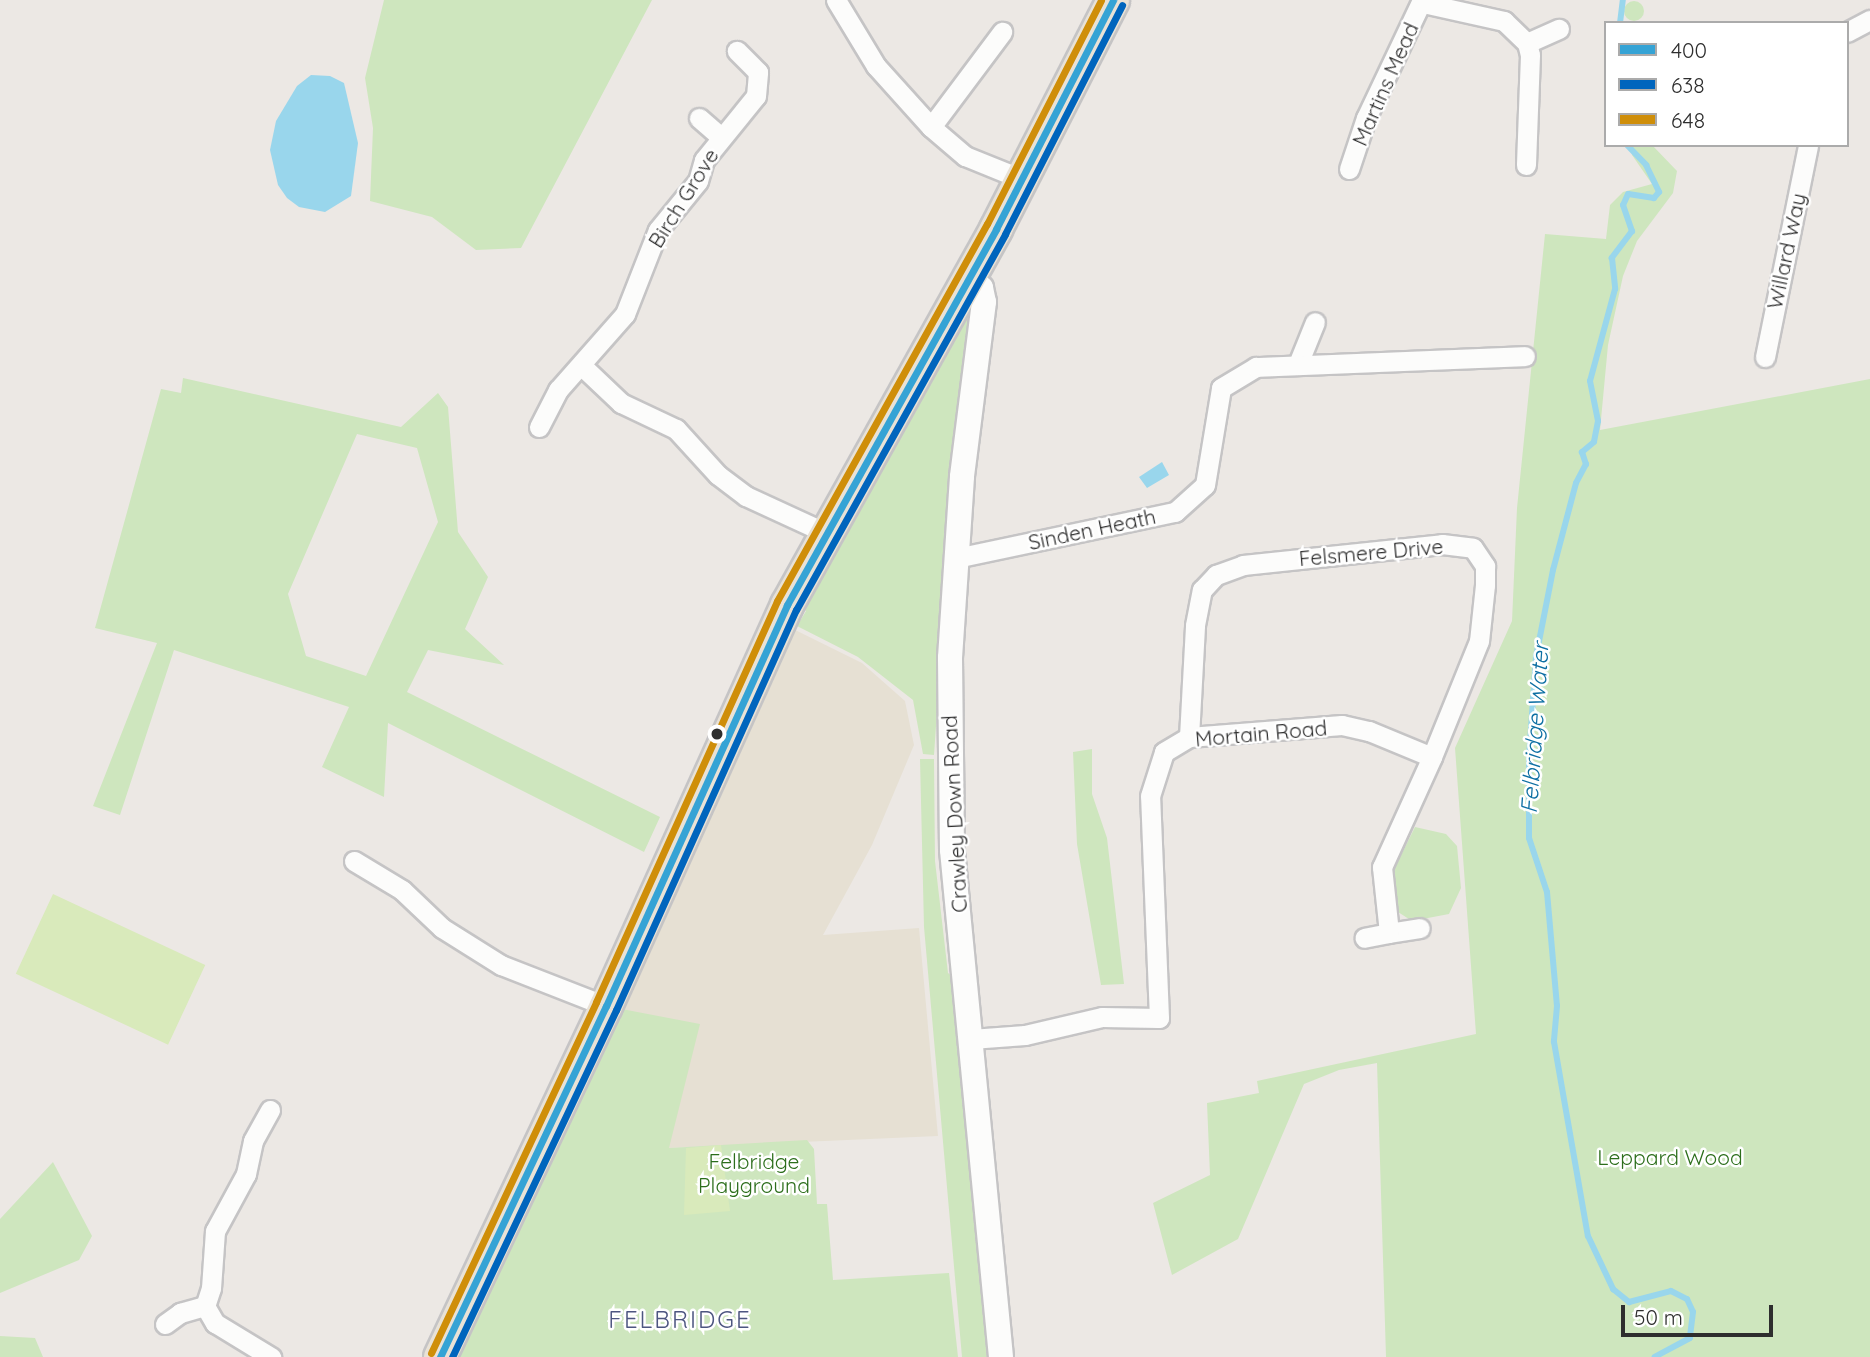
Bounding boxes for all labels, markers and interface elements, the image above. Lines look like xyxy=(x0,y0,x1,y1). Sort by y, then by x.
street label: Martins Mead xyxy=(1347,18,1423,150)
legend xyxy=(1604,21,1849,147)
text: 400 xyxy=(1671,37,1707,63)
text: 638 xyxy=(1671,72,1705,98)
text: 648 xyxy=(1671,107,1705,133)
street label: Birch Grove xyxy=(643,144,723,252)
street label: Willard Way xyxy=(1761,191,1811,311)
street label: Sinden Heath xyxy=(1026,503,1158,555)
street label: Felsmere Drive xyxy=(1298,533,1444,571)
water label: Felbridge Water xyxy=(1515,642,1555,814)
street label: Crawley Down Road xyxy=(936,715,972,913)
street label: Mortain Road xyxy=(1194,715,1328,751)
unlabelled marker xyxy=(710,727,724,741)
park label: Leppard Wood xyxy=(1597,1144,1743,1170)
park label: Felbridge Playground xyxy=(698,1148,810,1198)
scale bar xyxy=(1625,1290,1777,1334)
text: 50 m xyxy=(1634,1304,1683,1330)
district label: FELBRIDGE xyxy=(609,1306,751,1334)

